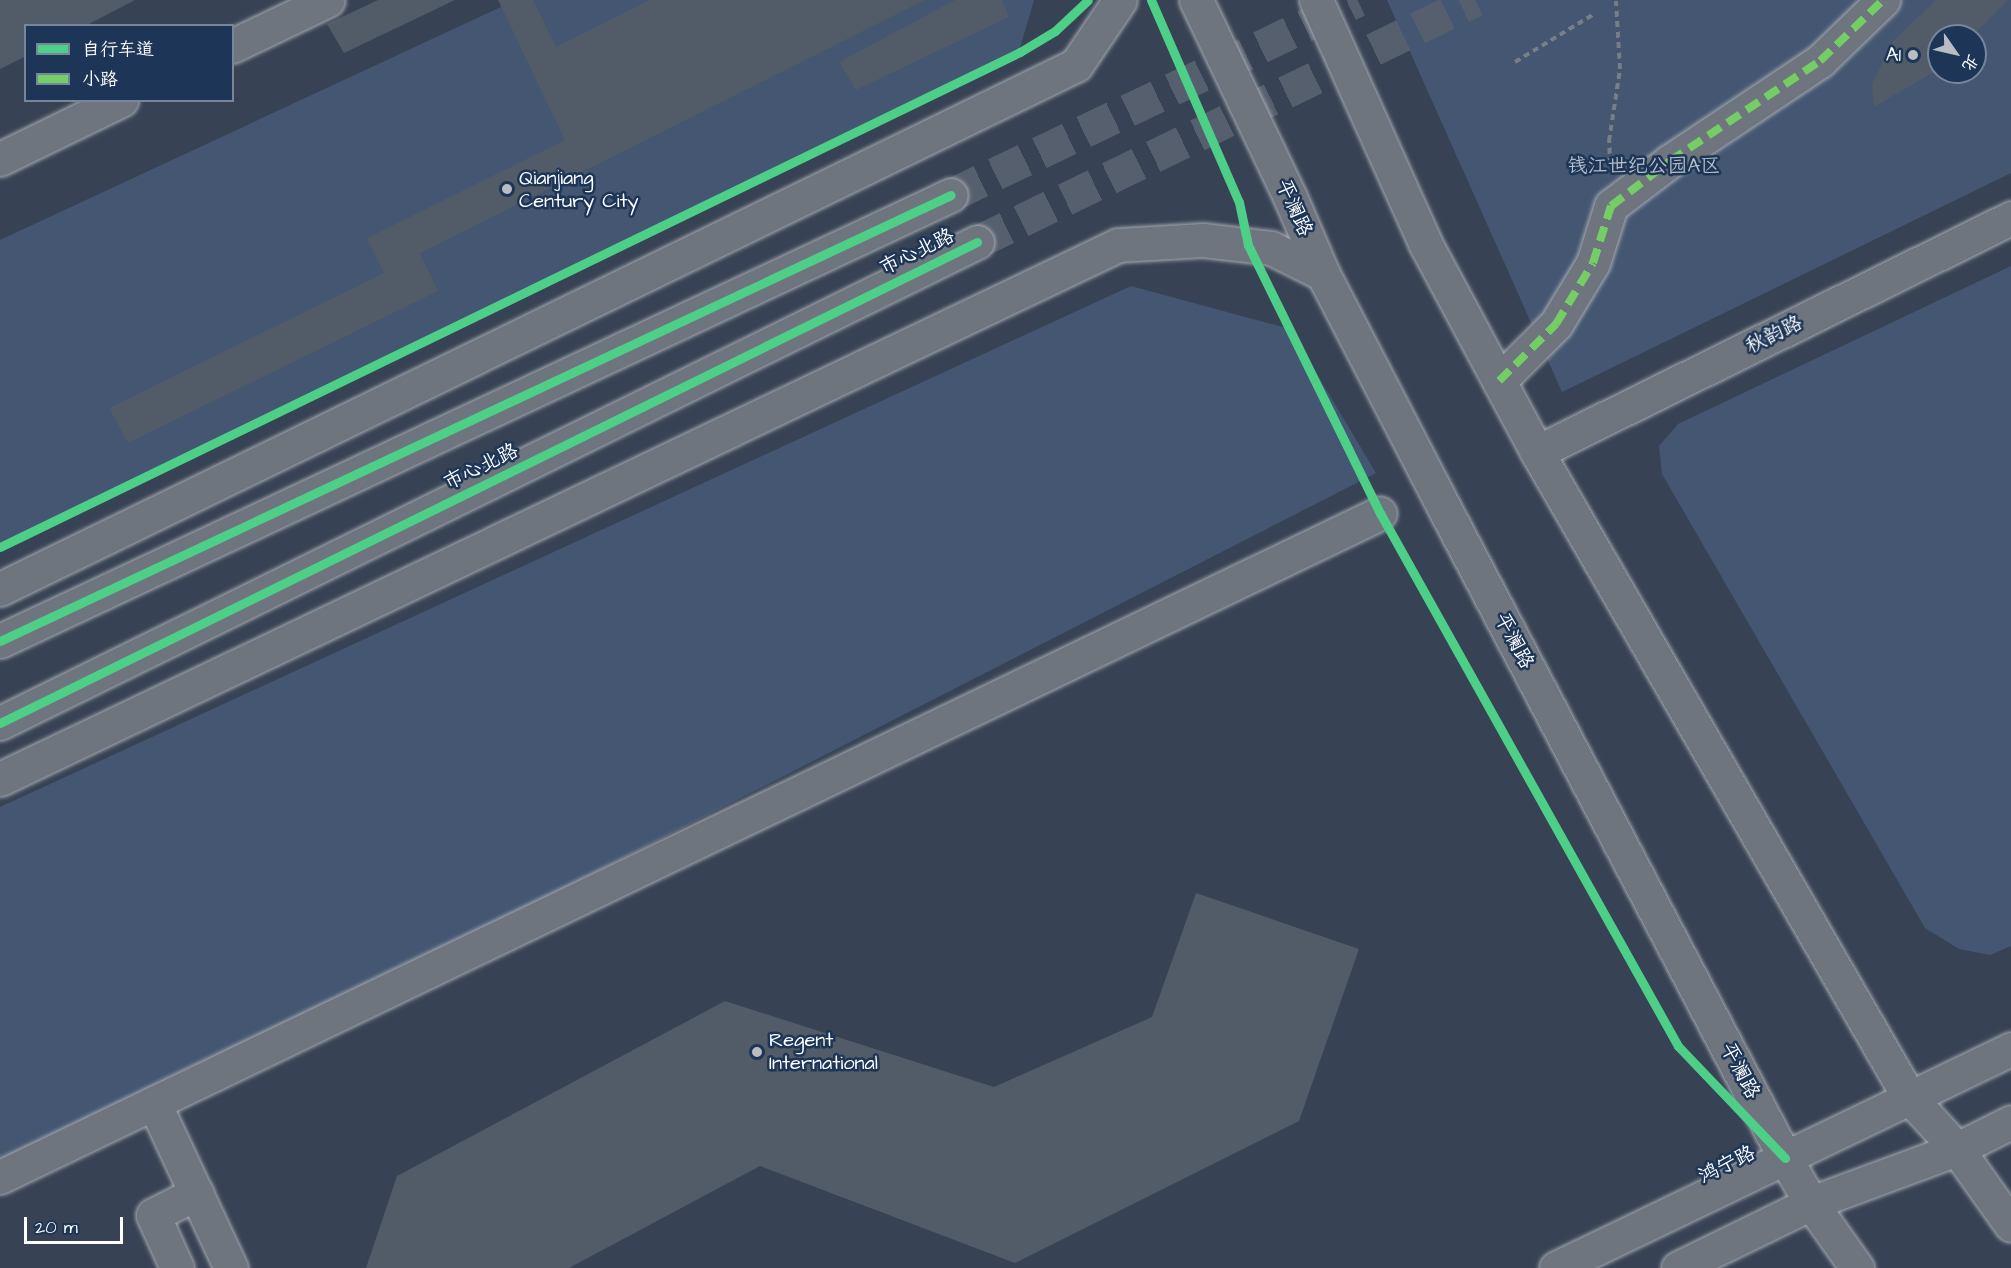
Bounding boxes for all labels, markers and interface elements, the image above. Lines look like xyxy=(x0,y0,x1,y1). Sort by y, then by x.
legend xyxy=(24,24,234,102)
north arrow xyxy=(1927,24,1987,84)
text: 自行车道 xyxy=(82,37,154,62)
place label: A1 xyxy=(1886,43,1901,67)
marker: A1 xyxy=(1906,48,1920,62)
text: 北 xyxy=(1957,50,1984,76)
text: 小路 xyxy=(82,67,118,92)
park label: 钱江世纪公园A区 xyxy=(1568,154,1720,178)
place label: Qianjiang Century City xyxy=(519,166,638,213)
street label: 平澜路 xyxy=(1271,176,1317,240)
marker: Qianjiang Century City xyxy=(500,182,514,196)
street label: 市心北路 xyxy=(876,224,958,280)
street label: 秋韵路 xyxy=(1742,311,1806,359)
street label: 市心北路 xyxy=(440,439,522,495)
street label: 平澜路 xyxy=(1489,609,1539,673)
place label: Regent International xyxy=(769,1028,878,1075)
street label: 平澜路 xyxy=(1715,1039,1765,1103)
marker: Regent International xyxy=(750,1045,764,1059)
street label: 鸿宁路 xyxy=(1695,1141,1759,1189)
scale bar xyxy=(27,1205,126,1243)
text: 20 m xyxy=(35,1215,78,1240)

